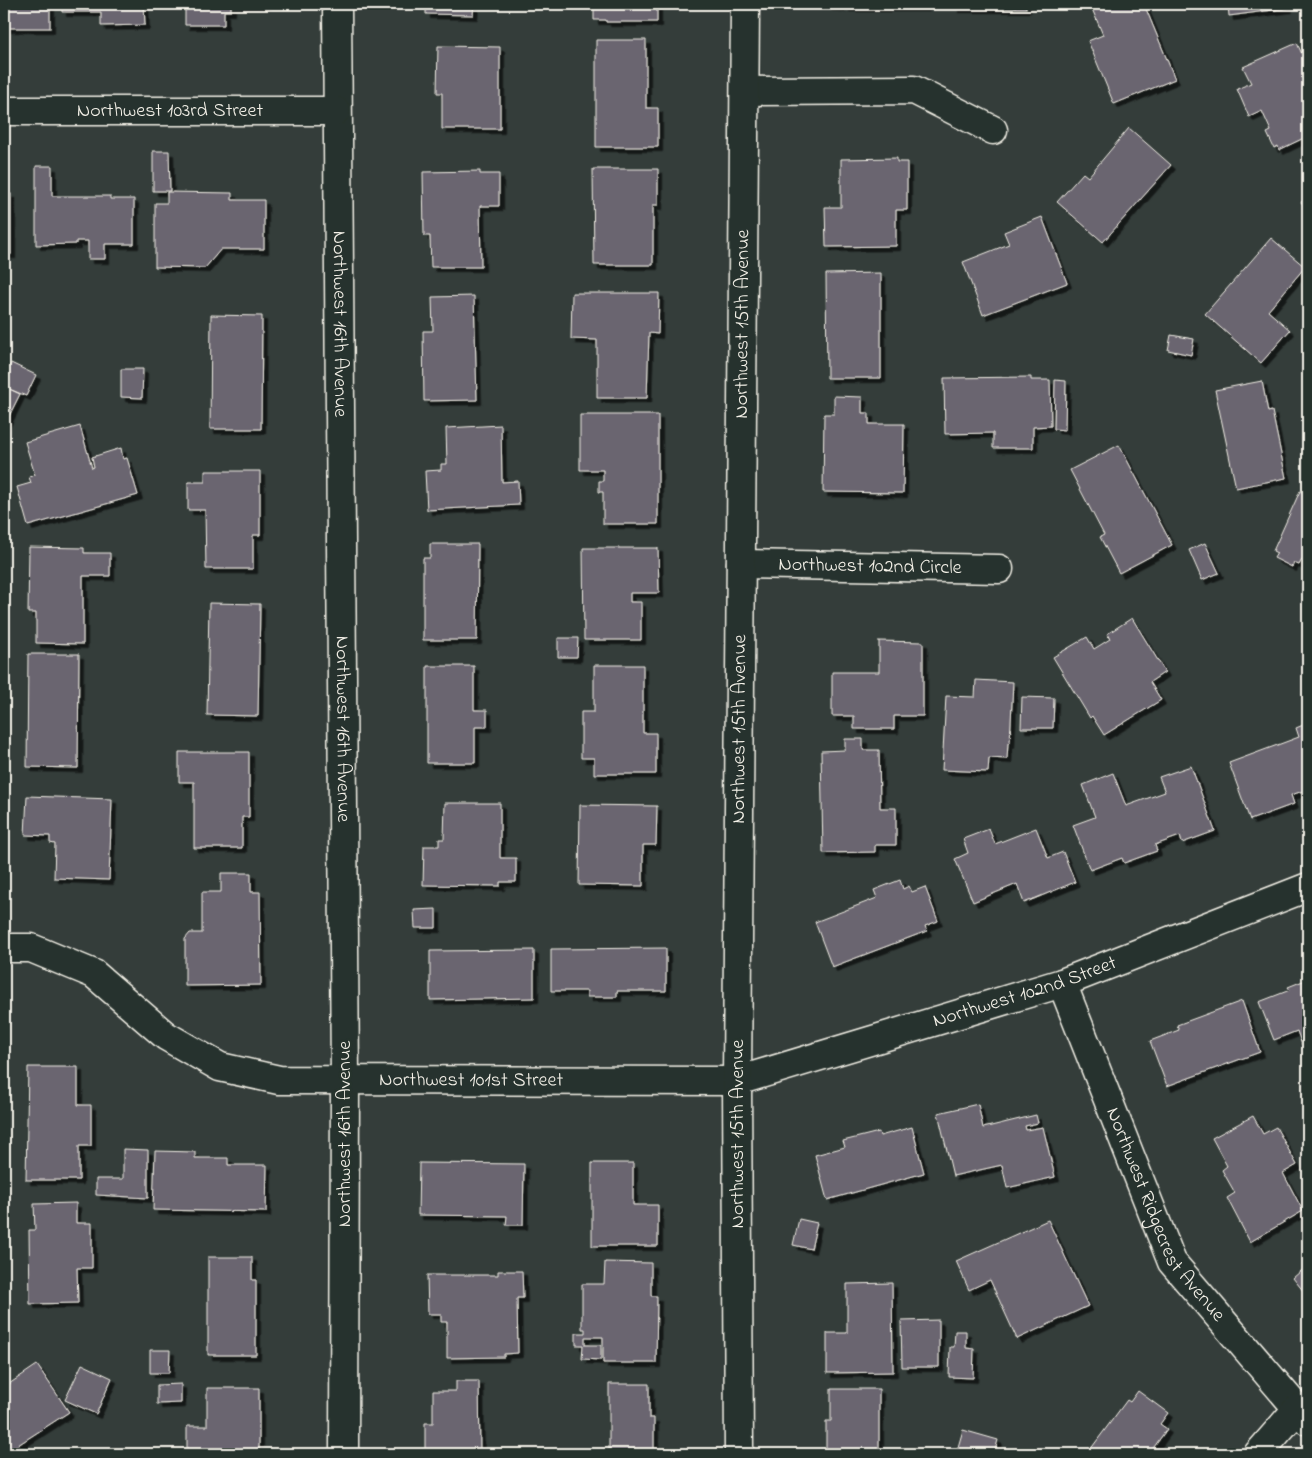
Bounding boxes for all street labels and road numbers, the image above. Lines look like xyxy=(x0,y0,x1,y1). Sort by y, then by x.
street label: Northwest 103rd Street xyxy=(77,97,264,126)
street label: Northwest 15th Avenue xyxy=(727,229,758,419)
street label: Northwest 16th Avenue xyxy=(324,231,355,417)
street label: Northwest 102nd Circle xyxy=(778,550,962,583)
street label: Northwest 15th Avenue xyxy=(724,634,755,824)
street label: Northwest 16th Avenue xyxy=(327,636,358,822)
street label: Northwest 102nd Street xyxy=(929,948,1121,1036)
street label: Northwest 15th Avenue xyxy=(724,1039,753,1229)
street label: Northwest 16th Avenue xyxy=(331,1041,360,1227)
street label: Northwest 101st Street xyxy=(379,1066,564,1095)
street label: Northwest Ridgecrest Avenue xyxy=(1098,1103,1232,1329)

